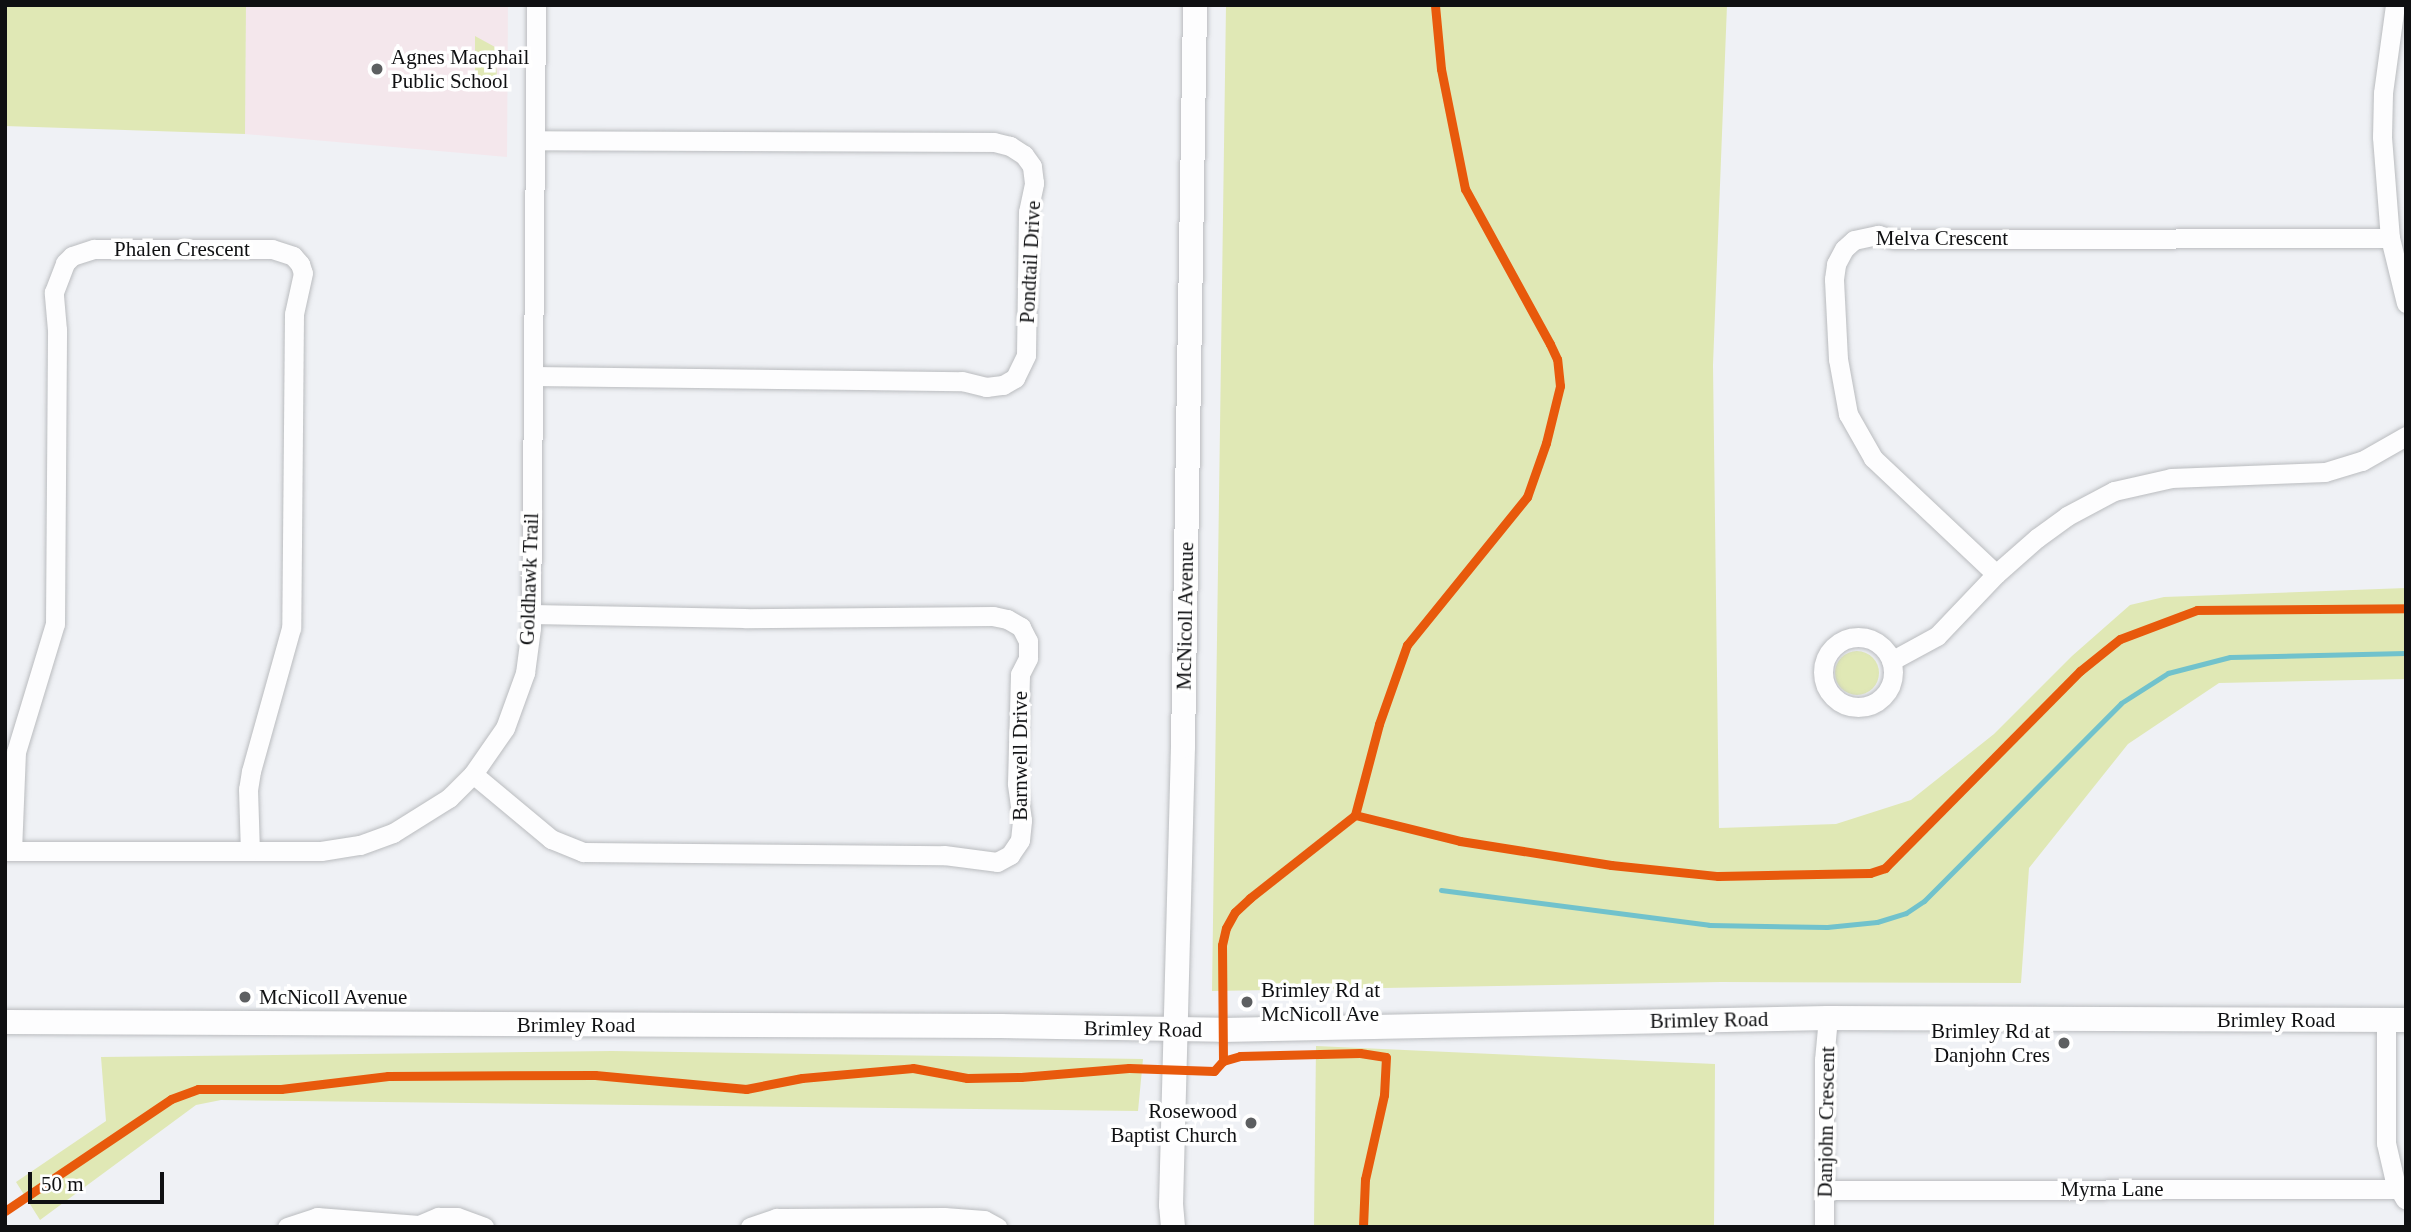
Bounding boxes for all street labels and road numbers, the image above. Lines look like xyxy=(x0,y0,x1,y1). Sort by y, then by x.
street label: Pondtail Drive xyxy=(1014,193,1046,331)
street label: Melva Crescent xyxy=(1869,225,2015,251)
street label: Phalen Crescent xyxy=(103,236,261,262)
street label: Goldhawk Trail xyxy=(514,505,544,653)
street label: McNicoll Avenue xyxy=(1171,536,1199,696)
street label: Barnwell Drive xyxy=(1007,685,1033,827)
street label: Brimley Road xyxy=(1643,1006,1775,1034)
street label: Brimley Road xyxy=(2211,1007,2341,1033)
street label: Brimley Road xyxy=(511,1012,641,1038)
street label: Brimley Road xyxy=(1077,1015,1209,1043)
street label: Danjohn Crescent xyxy=(1812,1035,1840,1209)
street label: Myrna Lane xyxy=(2055,1176,2169,1202)

